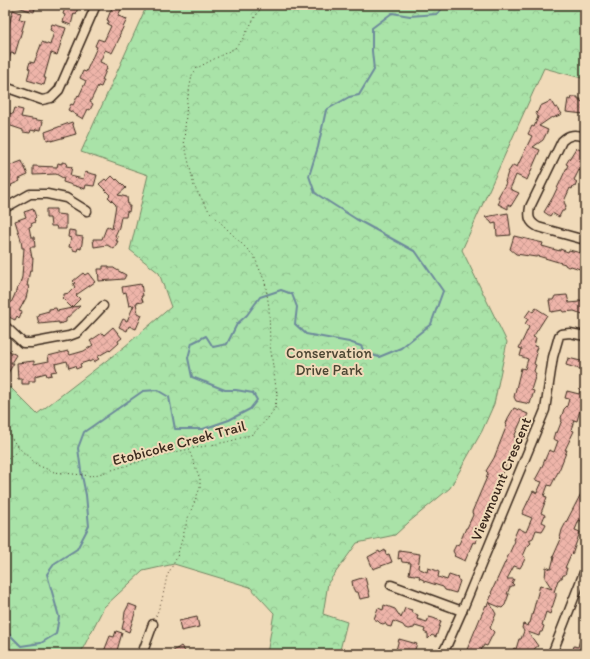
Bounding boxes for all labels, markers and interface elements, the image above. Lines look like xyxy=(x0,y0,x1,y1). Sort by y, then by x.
park label: Conservation Drive Park xyxy=(286,344,372,379)
street label: Viewmount Crescent xyxy=(467,414,535,544)
street label: Etobicoke Creek Trail xyxy=(110,416,248,469)

